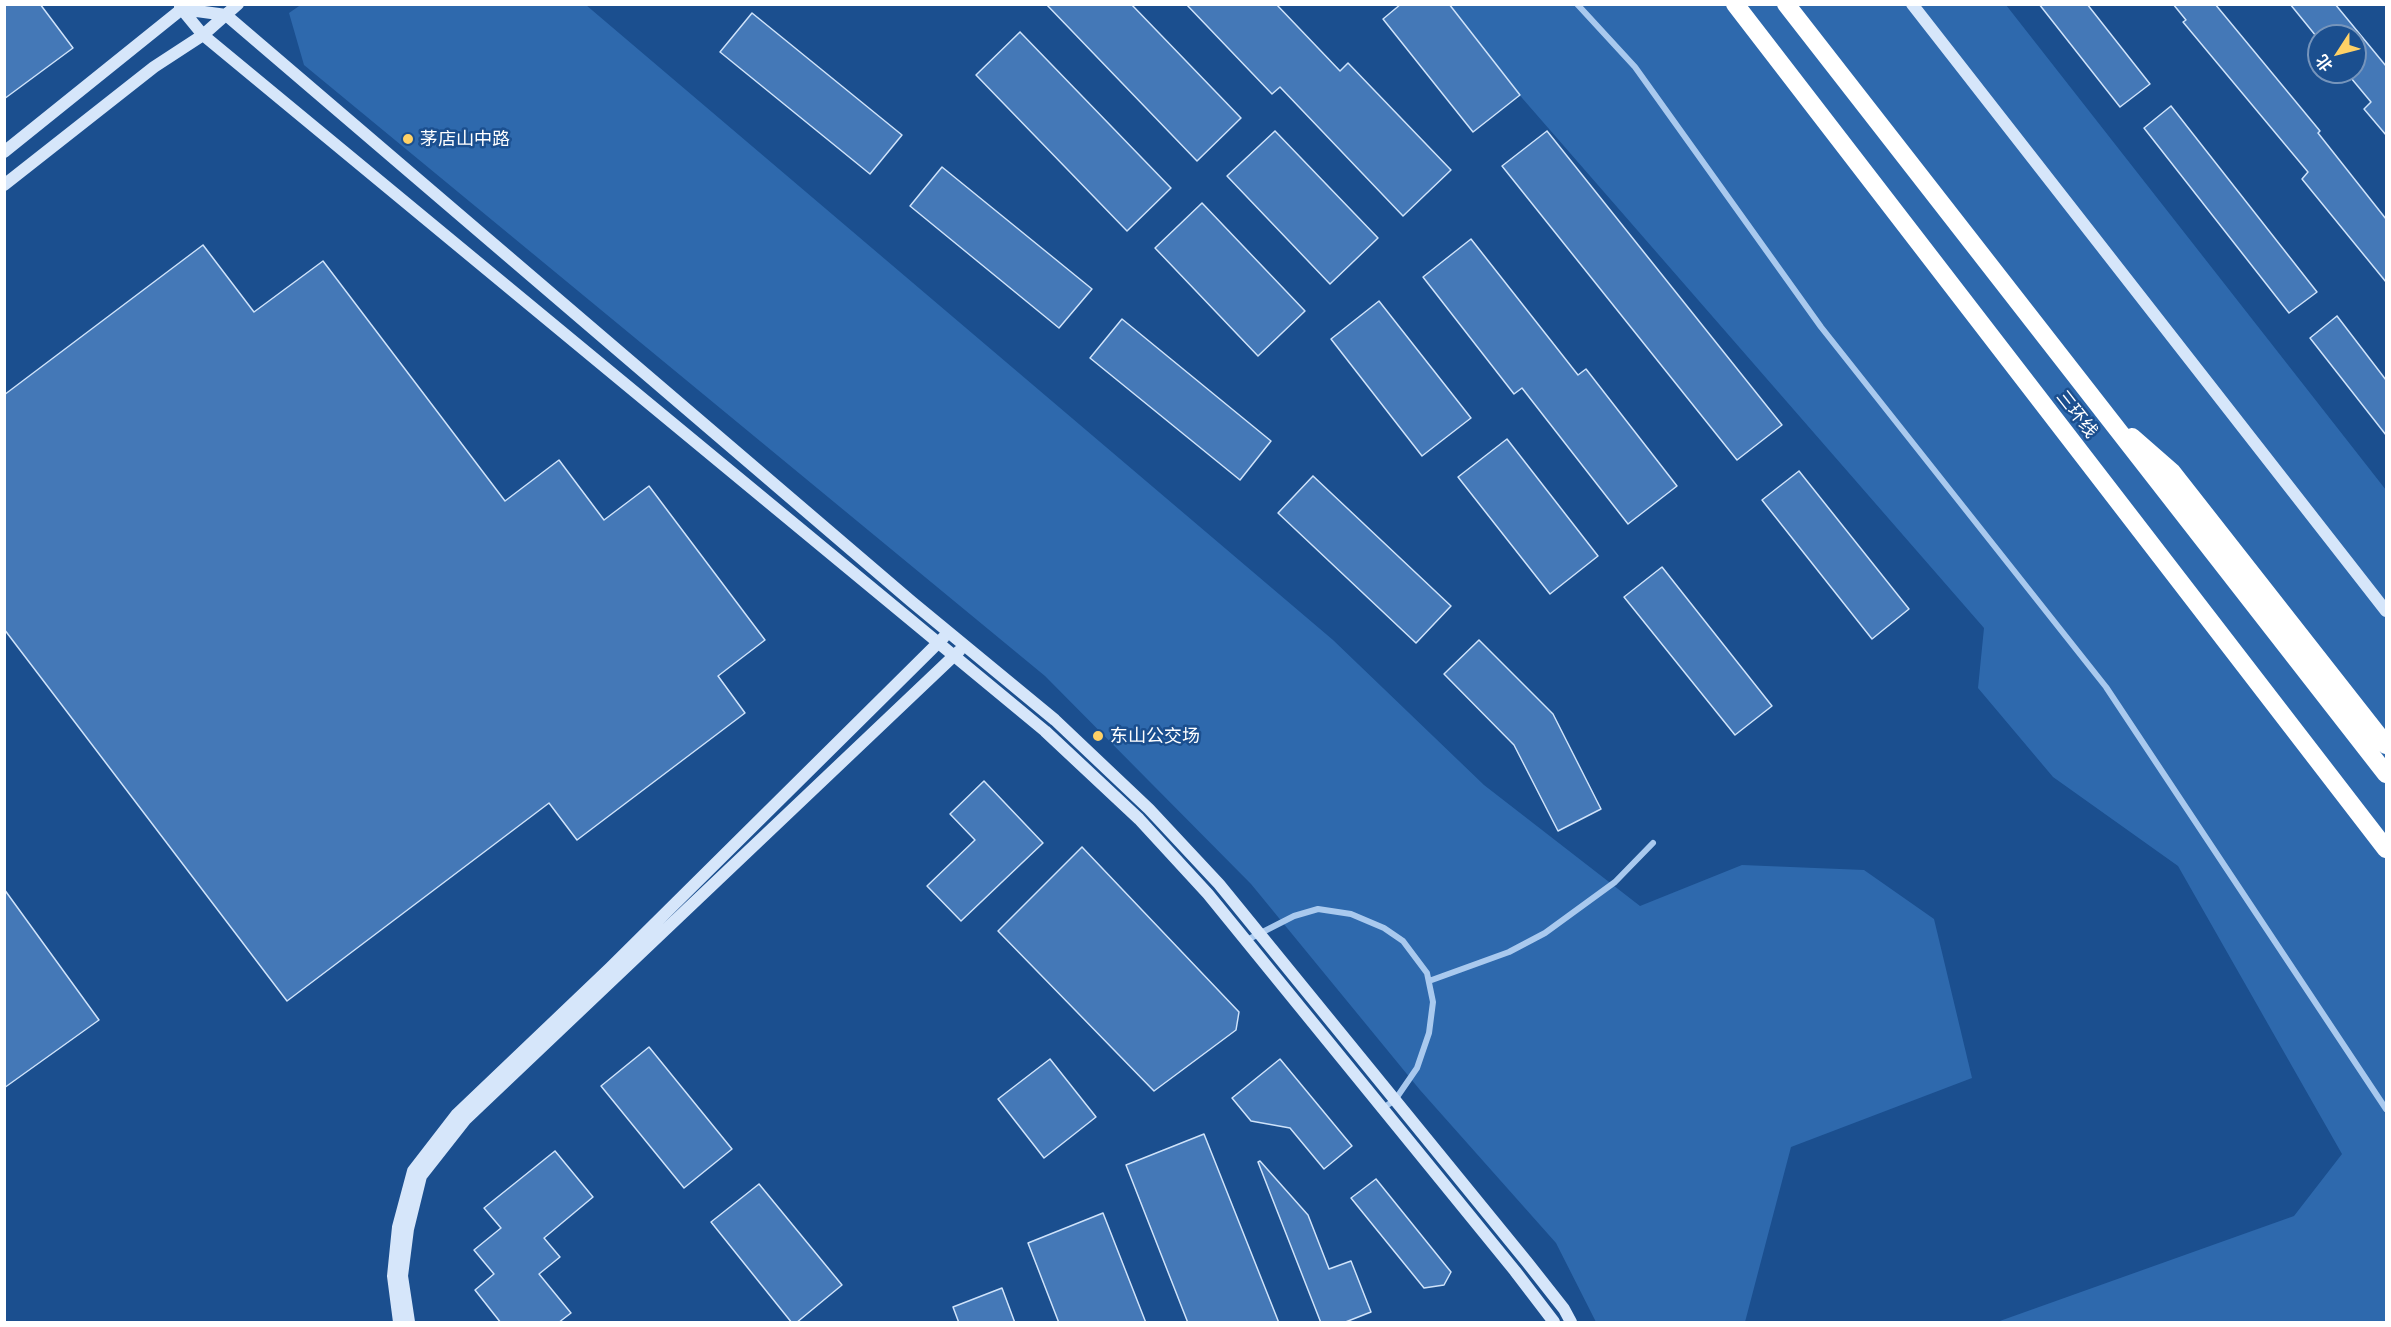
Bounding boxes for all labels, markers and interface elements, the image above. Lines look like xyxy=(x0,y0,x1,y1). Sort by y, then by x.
north arrow xyxy=(2307,24,2367,84)
text: 北 xyxy=(2311,52,2336,76)
place label: 茅店山中路 xyxy=(420,128,510,150)
marker: 茅店山中路 xyxy=(401,132,415,146)
street label: 三环线 xyxy=(2052,386,2102,442)
place label: 东山公交场 xyxy=(1110,725,1200,747)
marker: 东山公交场 xyxy=(1091,729,1105,743)

